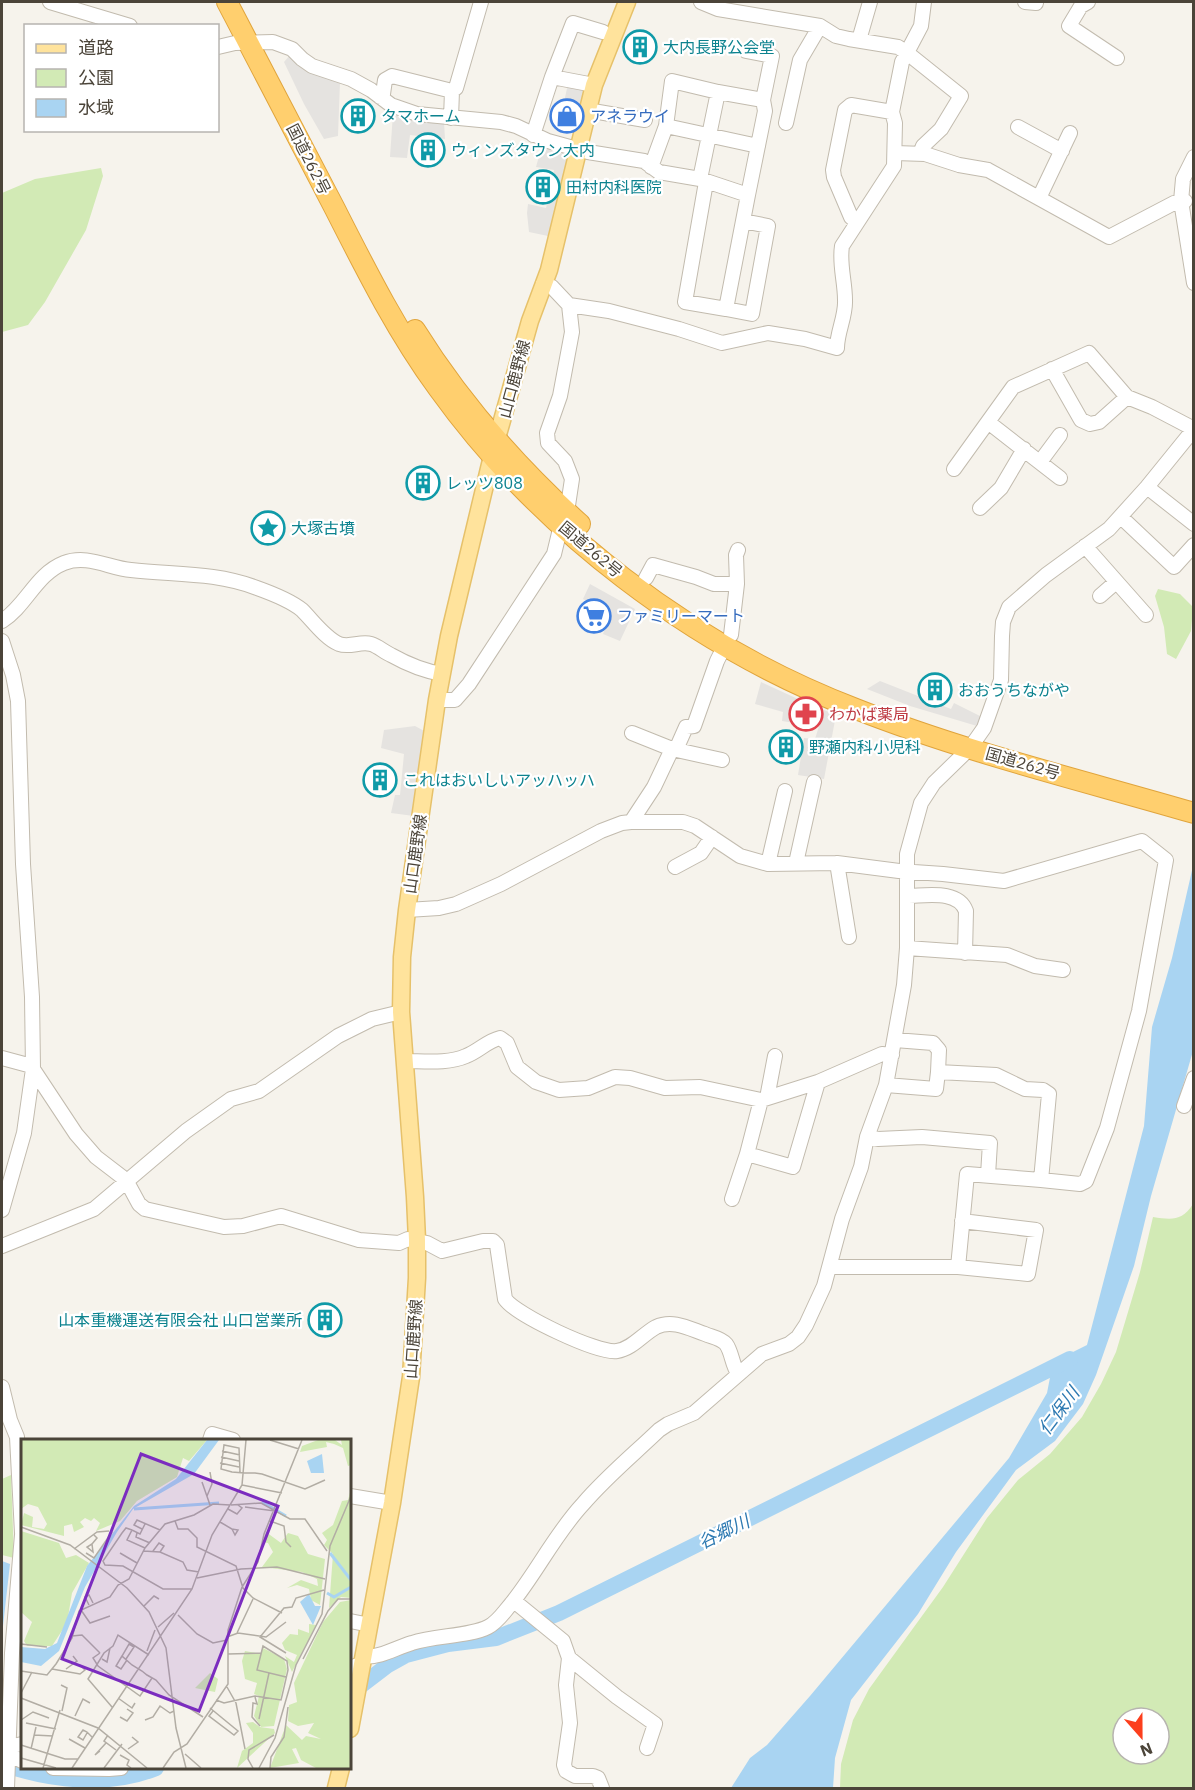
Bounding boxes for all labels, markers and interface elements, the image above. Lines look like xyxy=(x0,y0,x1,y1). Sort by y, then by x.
legend xyxy=(24,24,219,132)
building icon: 大内長野公会堂 xyxy=(622,29,658,65)
text: 道路 xyxy=(78,36,114,59)
place label: 大内長野公会堂 xyxy=(663,37,775,57)
text: 公園 xyxy=(78,66,114,89)
text: 水域 xyxy=(78,96,114,119)
building icon: タマホーム xyxy=(340,98,376,134)
shop icon: アネラウイ xyxy=(549,98,585,134)
place label: タマホーム xyxy=(381,106,461,126)
place label: アネラウイ xyxy=(590,106,670,126)
street label: 国道262号 xyxy=(283,120,335,198)
building icon: ウィンズタウン大内 xyxy=(410,132,446,168)
place label: ウィンズタウン大内 xyxy=(451,140,595,160)
building icon: 田村内科医院 xyxy=(525,169,561,205)
place label: 田村内科医院 xyxy=(566,177,662,197)
street label: 山口鹿野線 xyxy=(494,338,534,420)
building icon: レッツ808 xyxy=(405,465,441,501)
place label: レッツ808 xyxy=(446,473,523,493)
place icon: 大塚古墳 xyxy=(250,510,286,546)
street label: 国道262号 xyxy=(555,517,627,581)
place label: 大塚古墳 xyxy=(291,518,355,538)
supermarket icon: ファミリーマート xyxy=(576,598,612,634)
place label: ファミリーマート xyxy=(617,606,745,626)
building icon: おおうちながや xyxy=(917,672,953,708)
place label: おおうちながや xyxy=(958,680,1070,700)
pharmacy icon: わかば薬局 xyxy=(788,696,824,732)
place label: わかば薬局 xyxy=(829,704,909,724)
building icon: 野瀬内科小児科 xyxy=(768,729,804,765)
place label: 野瀬内科小児科 xyxy=(809,737,921,757)
street label: 国道262号 xyxy=(983,743,1063,783)
building icon: これはおいしいアッハッハ xyxy=(362,762,398,798)
place label: これはおいしいアッハッハ xyxy=(403,770,595,790)
street label: 山口鹿野線 xyxy=(400,813,430,895)
street label: 山口鹿野線 xyxy=(400,1298,426,1380)
building icon: 山本重機運送有限会社 山口営業所 xyxy=(307,1302,343,1338)
place label: 山本重機運送有限会社 山口営業所 xyxy=(58,1310,302,1330)
water label: 仁保川 xyxy=(1033,1381,1085,1439)
inset map xyxy=(21,1439,351,1769)
water label: 谷郷川 xyxy=(694,1509,755,1554)
north arrow xyxy=(1111,1706,1171,1766)
text: N xyxy=(1137,1739,1155,1761)

